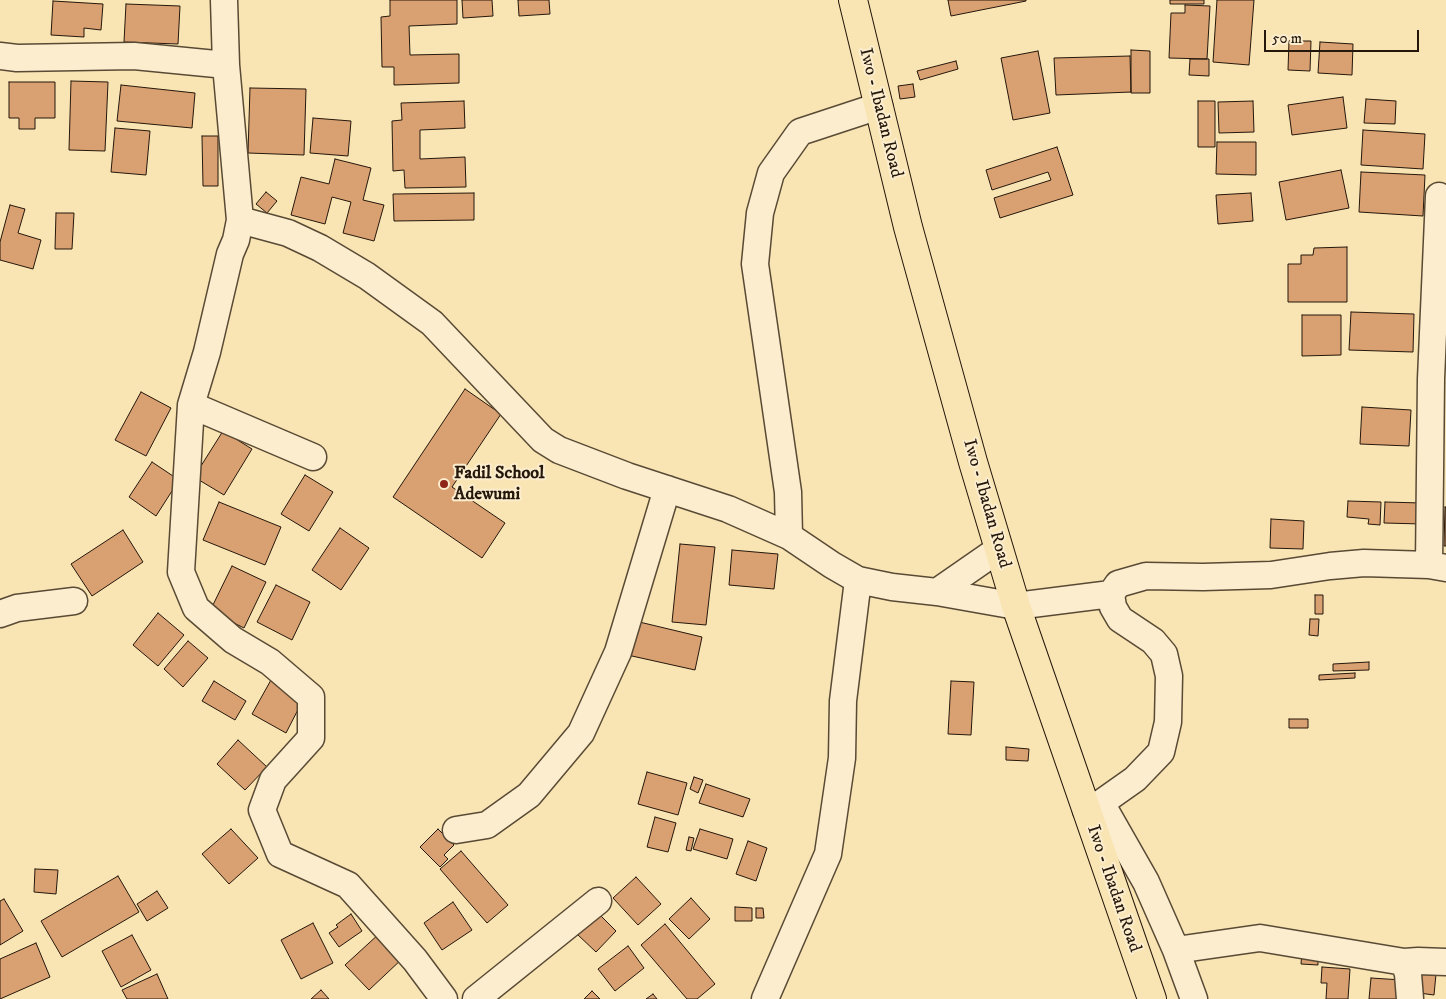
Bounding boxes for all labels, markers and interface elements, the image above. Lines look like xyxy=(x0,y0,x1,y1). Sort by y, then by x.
scale bar xyxy=(1266,20,1421,52)
text: 50 m xyxy=(1272,29,1302,48)
street label: Iwo - Ibadan Road xyxy=(853,46,907,180)
street label: Iwo - Ibadan Road xyxy=(957,437,1015,571)
place label: Fadil School Adewumi xyxy=(454,463,544,506)
marker: Fadil School Adewumi xyxy=(438,478,450,490)
street label: Iwo - Ibadan Road xyxy=(1081,823,1145,955)

